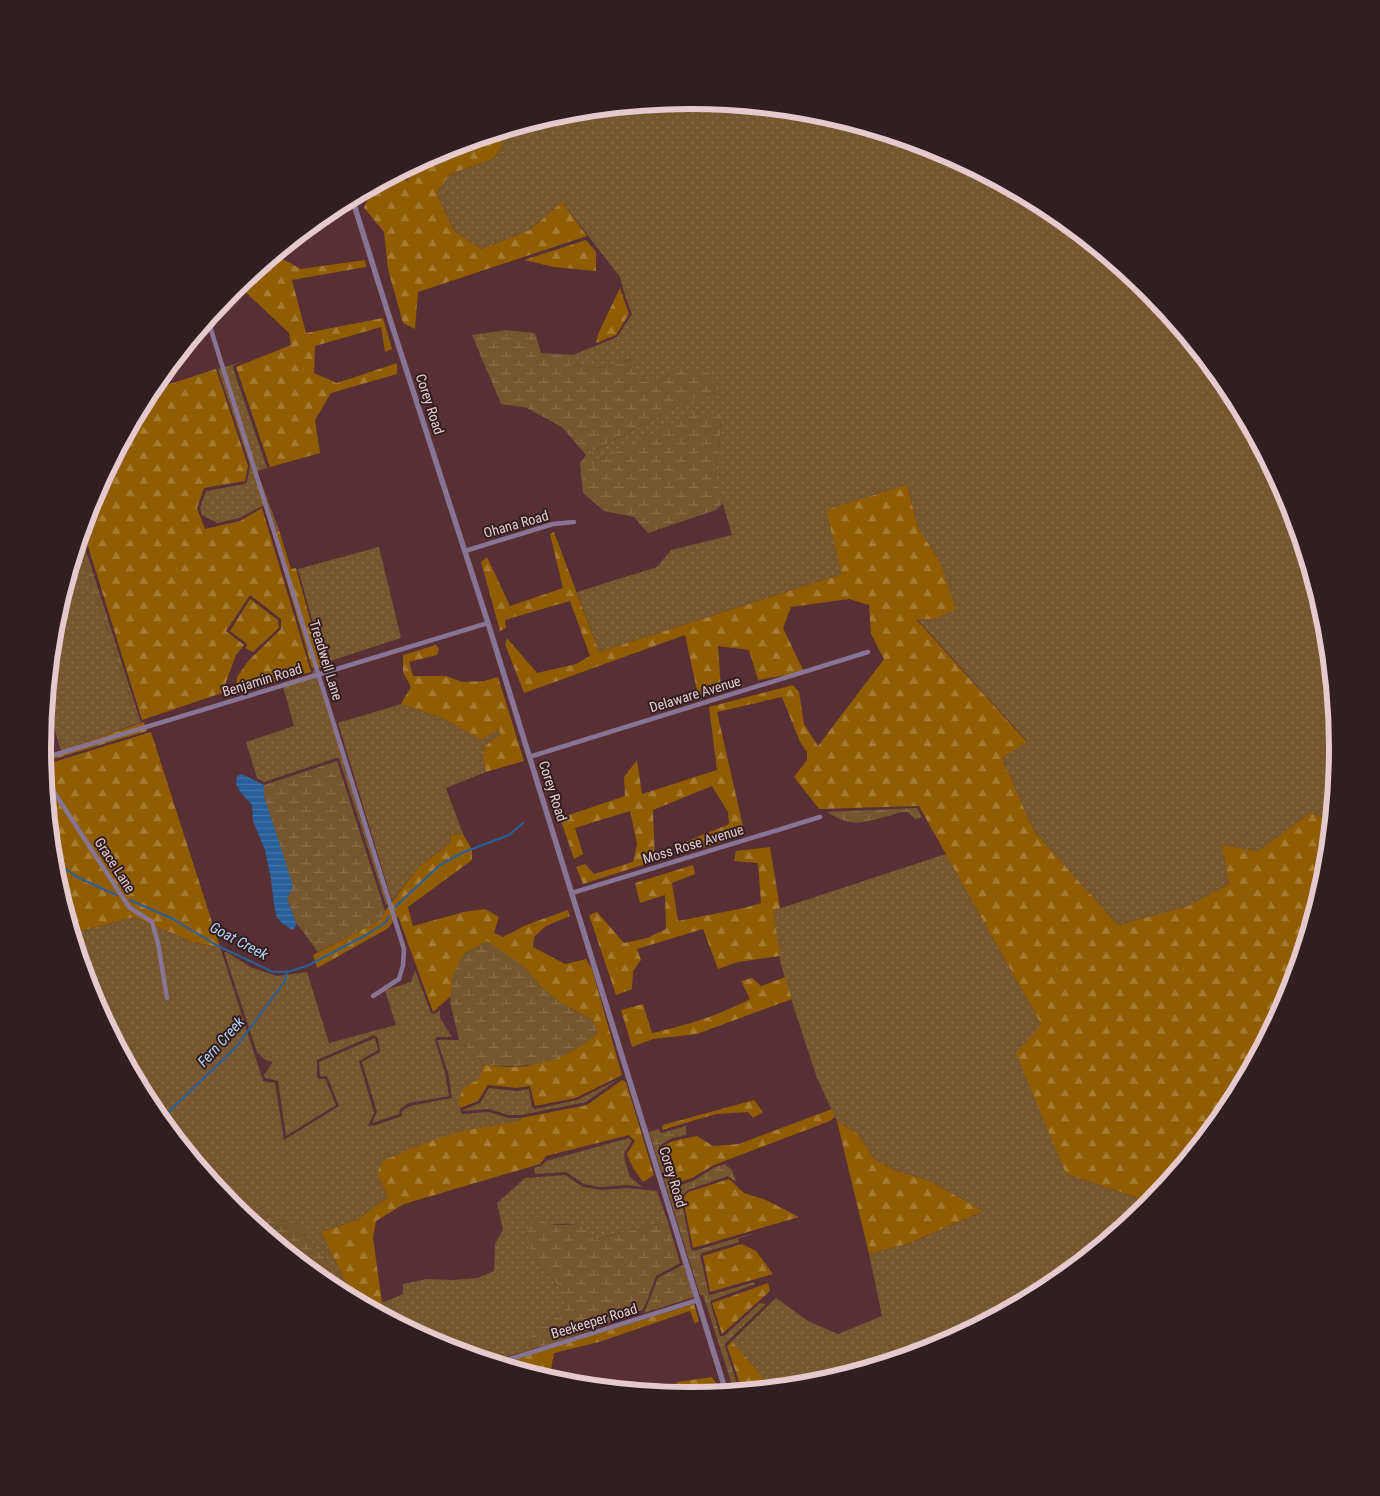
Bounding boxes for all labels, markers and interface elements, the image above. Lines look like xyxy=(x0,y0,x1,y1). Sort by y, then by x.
street label: Corey Road xyxy=(413,372,447,436)
street label: Ohana Road xyxy=(482,507,550,541)
street label: Treadwell Lane xyxy=(306,618,346,703)
street label: Benjamin Road xyxy=(220,660,304,700)
street label: Delaware Avenue xyxy=(647,672,743,715)
street label: Corey Road xyxy=(536,759,570,823)
street label: Moss Rose Avenue xyxy=(641,821,746,867)
street label: Grace Lane xyxy=(91,835,139,896)
water label: Goat Creek xyxy=(207,918,272,964)
water label: Fern Creek xyxy=(194,1013,248,1071)
street label: Corey Road xyxy=(656,1145,690,1209)
street label: Beekeeper Road xyxy=(549,1300,639,1342)

